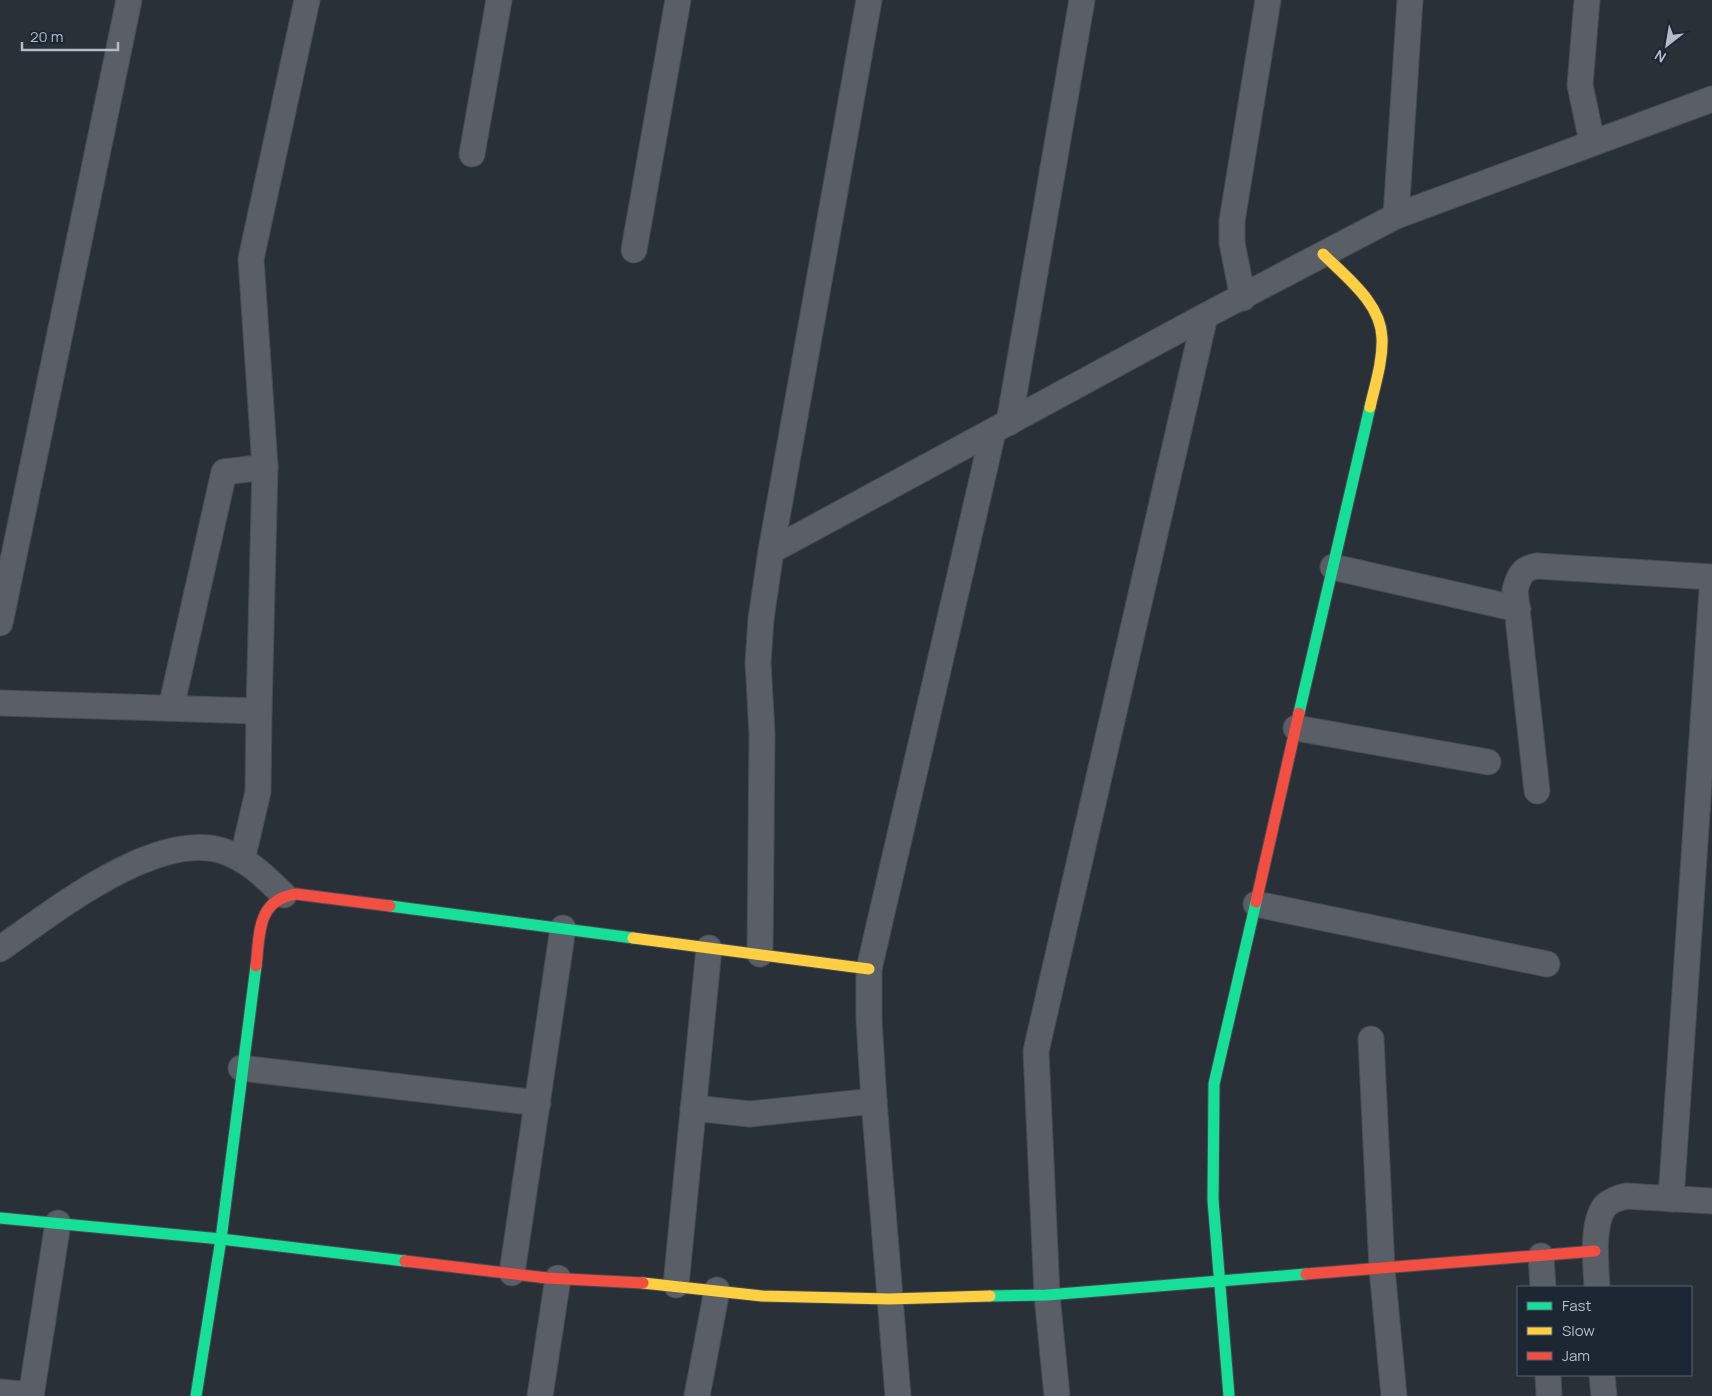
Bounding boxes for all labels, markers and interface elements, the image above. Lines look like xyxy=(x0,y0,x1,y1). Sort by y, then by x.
scale bar xyxy=(22,20,119,52)
north arrow xyxy=(1642,20,1692,70)
text: 20 m xyxy=(30,26,63,47)
text: N xyxy=(1651,46,1669,67)
legend xyxy=(1517,1286,1692,1376)
text: Fast xyxy=(1562,1295,1591,1316)
text: Slow xyxy=(1562,1320,1595,1341)
text: Jam xyxy=(1562,1345,1590,1366)

